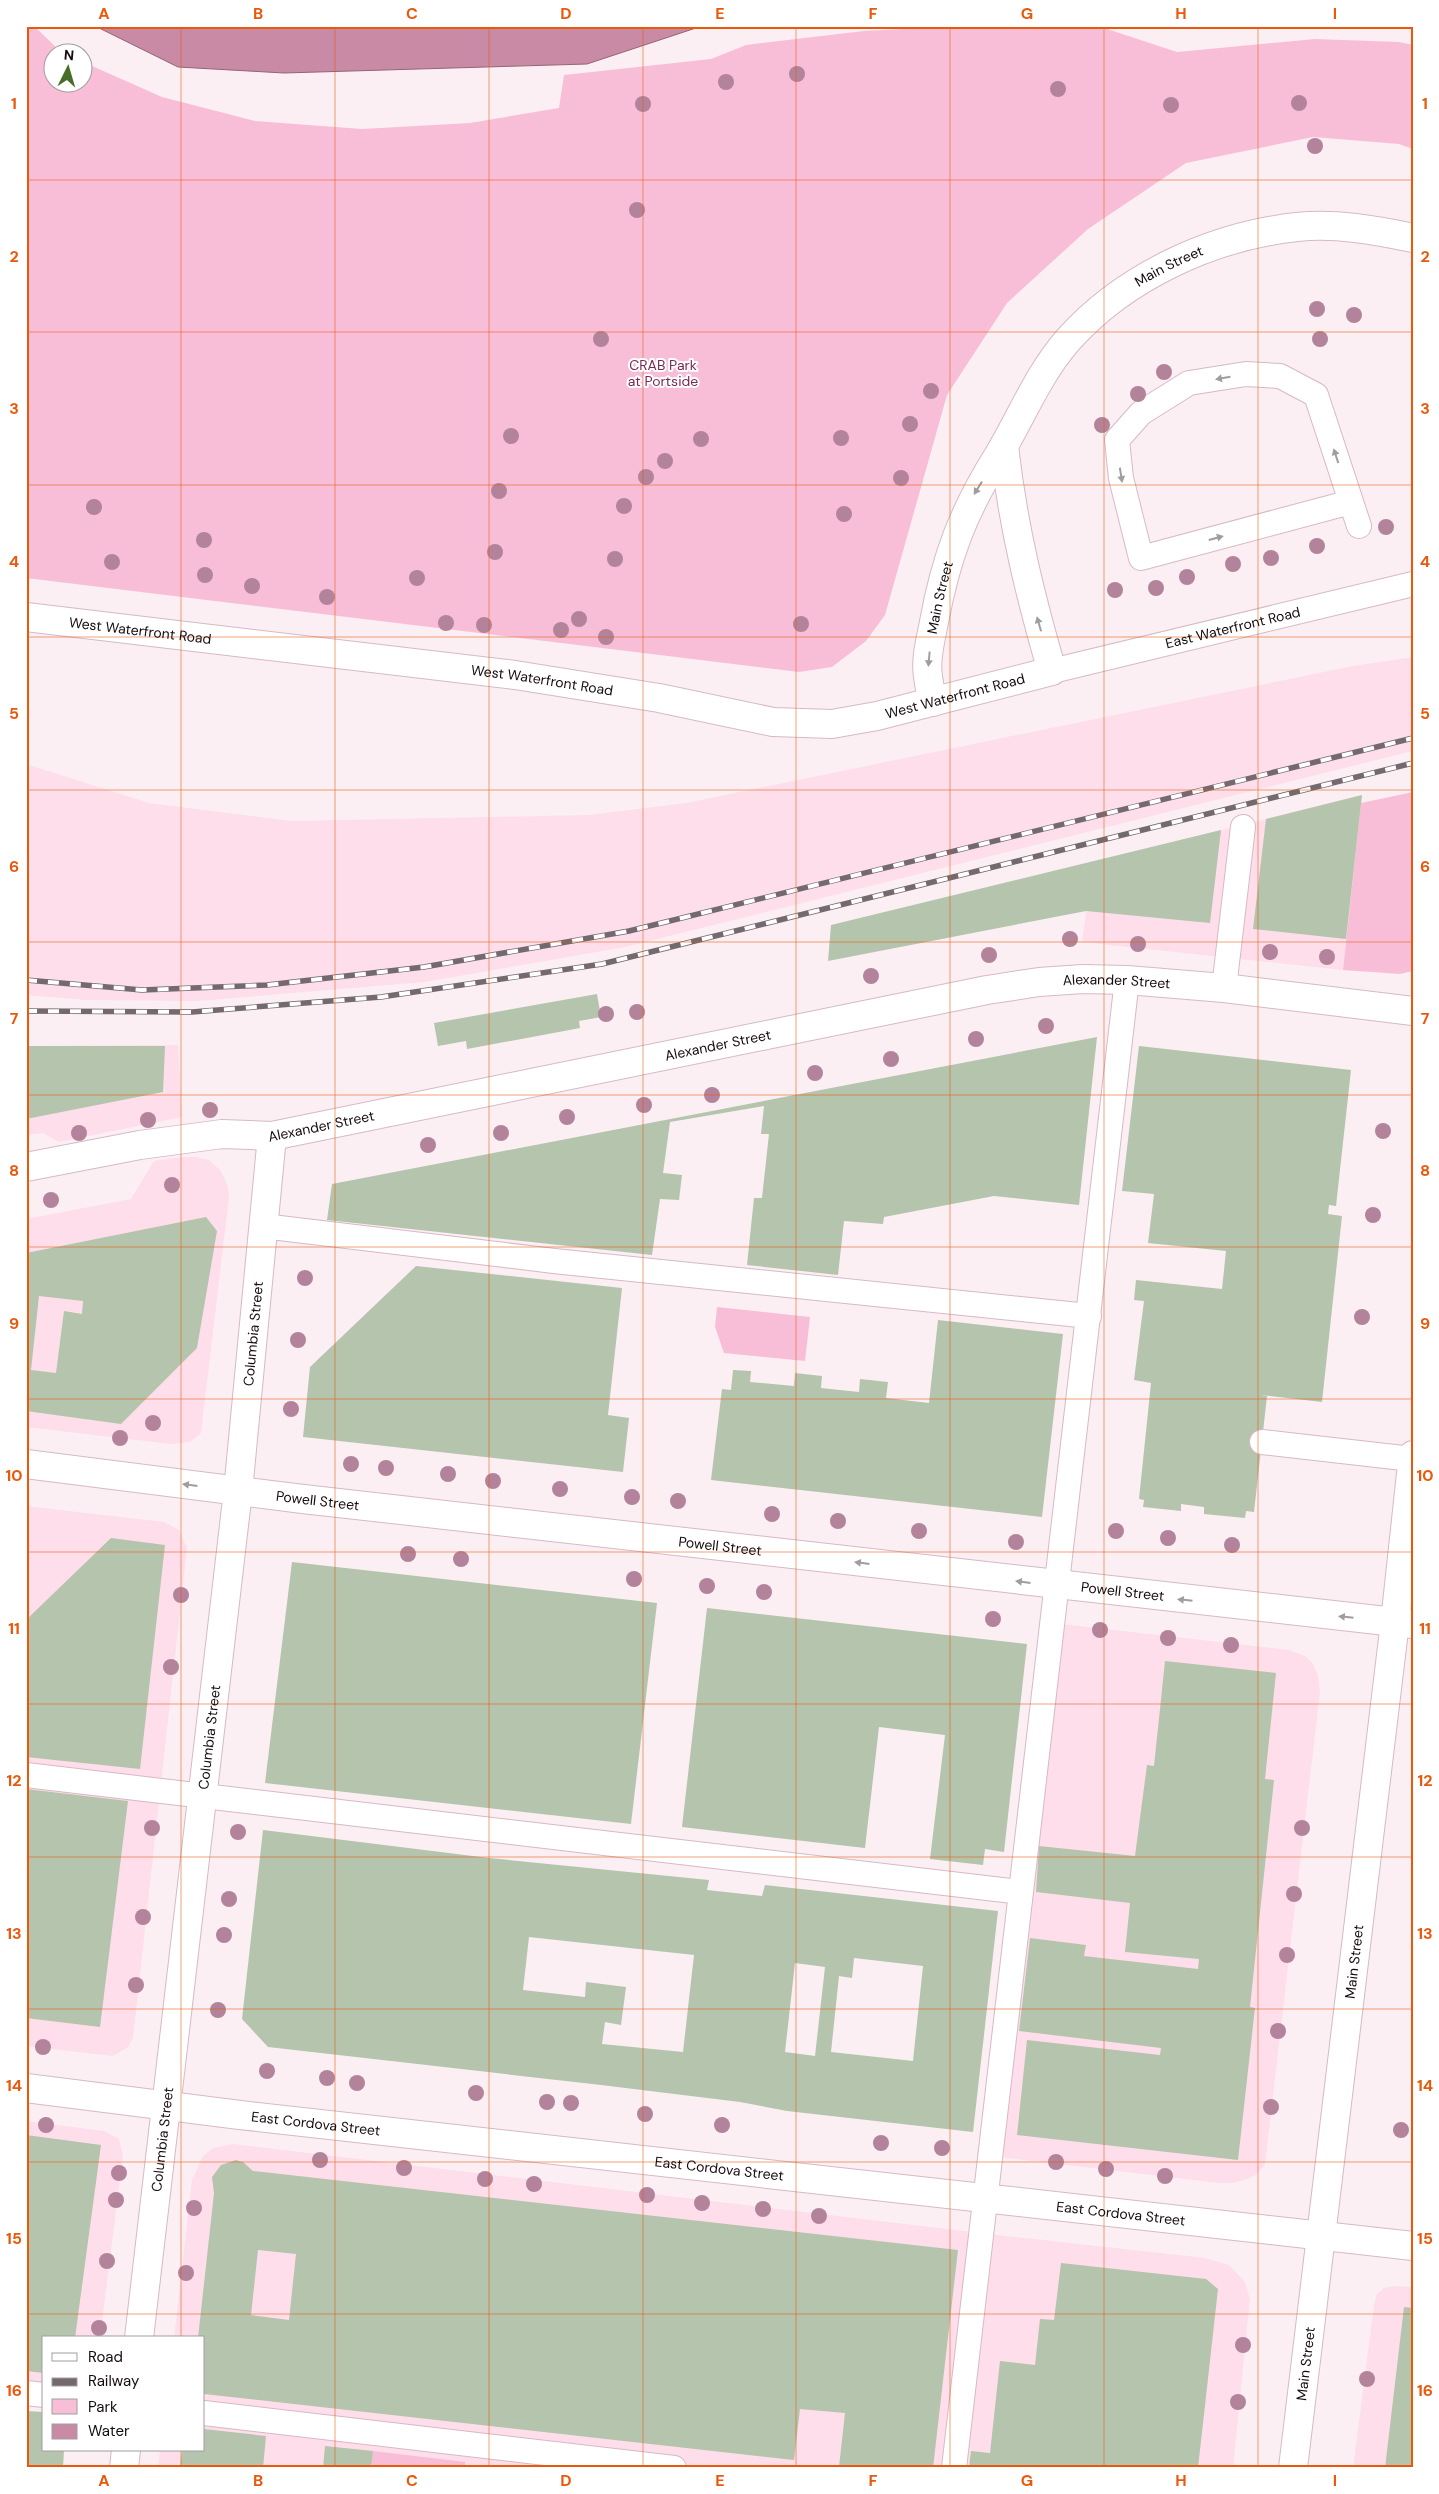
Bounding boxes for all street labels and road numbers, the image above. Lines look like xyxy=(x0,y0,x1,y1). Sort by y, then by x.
street label: Main Street xyxy=(1131,242,1206,291)
street label: Main Street xyxy=(923,559,957,636)
street label: East Waterfront Road xyxy=(1164,602,1302,652)
street label: West Waterfront Road xyxy=(68,613,212,648)
street label: West Waterfront Road xyxy=(470,661,614,700)
street label: West Waterfront Road xyxy=(883,669,1027,723)
street label: Alexander Street xyxy=(1062,970,1171,993)
street label: Alexander Street xyxy=(663,1025,773,1065)
street label: Alexander Street xyxy=(266,1106,376,1146)
street label: Columbia Street xyxy=(239,1280,267,1387)
street label: Powell Street xyxy=(275,1487,360,1514)
street label: Powell Street xyxy=(677,1532,763,1560)
street label: Powell Street xyxy=(1080,1578,1165,1605)
street label: Columbia Street xyxy=(194,1684,224,1790)
street label: Main Street xyxy=(1341,1924,1367,2000)
street label: Columbia Street xyxy=(147,2086,177,2193)
street label: East Cordova Street xyxy=(250,2107,381,2140)
street label: East Cordova Street xyxy=(654,2152,785,2185)
street label: East Cordova Street xyxy=(1055,2197,1186,2230)
street label: Main Street xyxy=(1292,2326,1319,2402)

